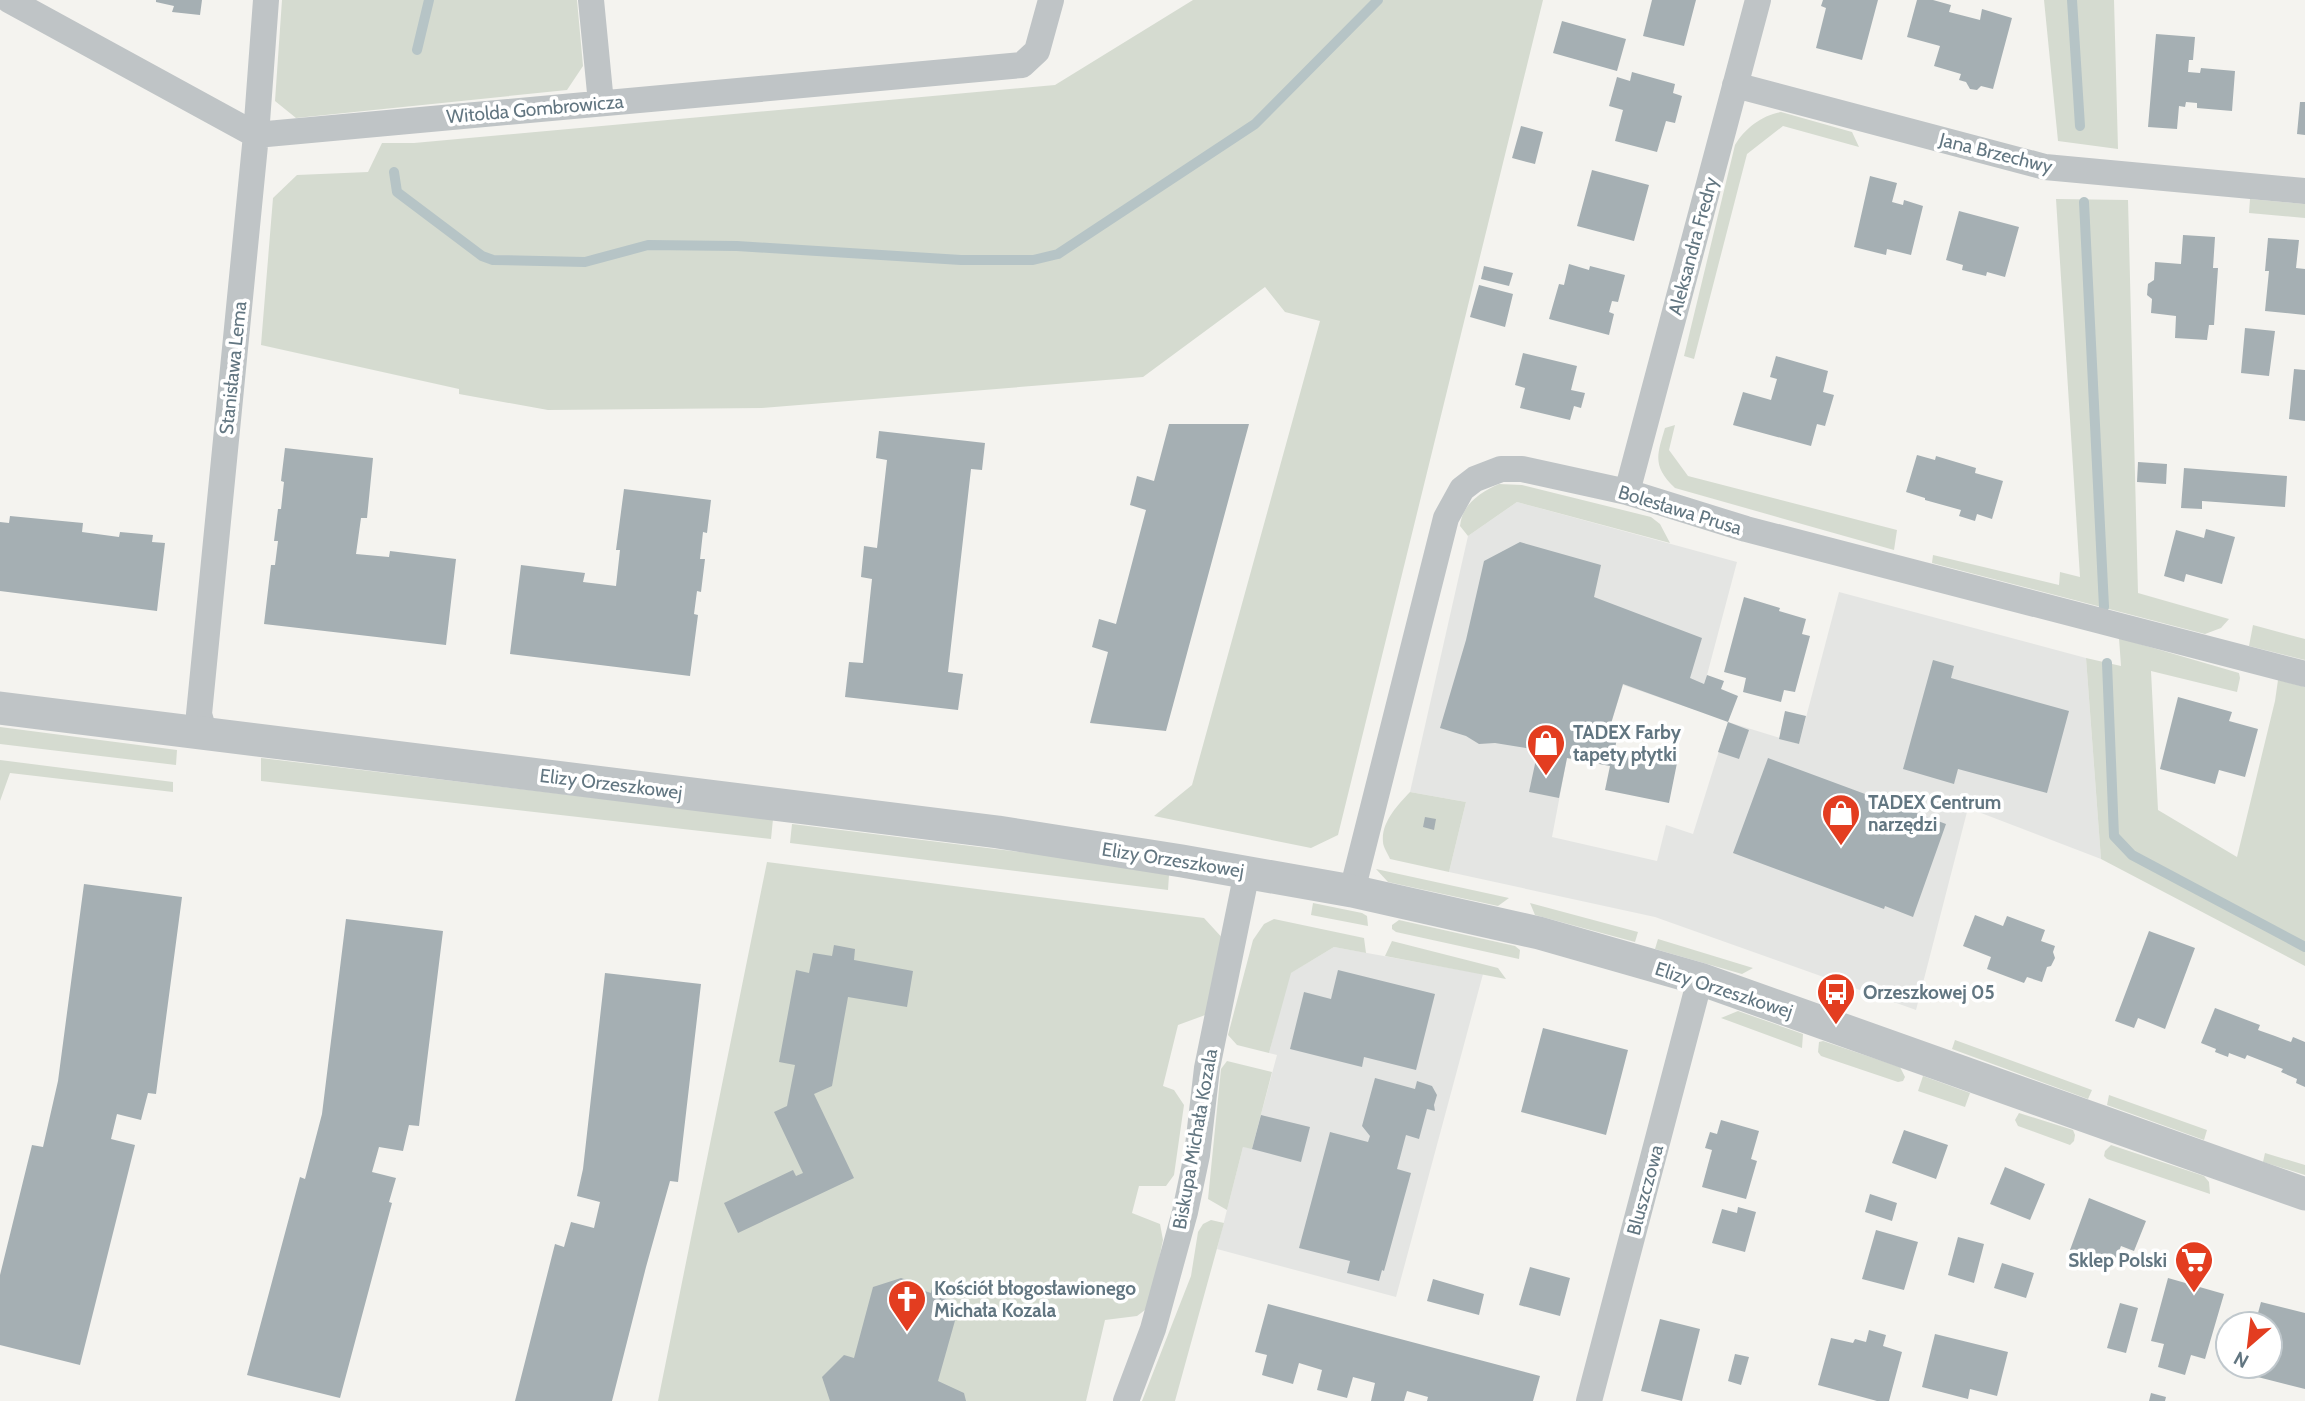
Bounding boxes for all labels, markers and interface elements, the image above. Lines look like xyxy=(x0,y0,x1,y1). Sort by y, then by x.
street label: Witolda Gombrowicza xyxy=(445,90,625,128)
street label: Jana Brzechwy xyxy=(1936,128,2055,178)
street label: Aleksandra Fredry xyxy=(1663,174,1723,318)
street label: Stanisława Lema xyxy=(215,300,251,436)
street label: Bolesława Prusa xyxy=(1615,480,1745,540)
place label: TADEX Farby tapety płytki xyxy=(1573,721,1682,766)
shop icon: TADEX Farby tapety płytki xyxy=(1525,722,1567,777)
street label: Elizy Orzeszkowej xyxy=(538,764,684,804)
place label: TADEX Centrum narzędzi xyxy=(1868,791,2001,836)
shop icon: TADEX Centrum narzędzi xyxy=(1820,792,1862,847)
street label: Elizy Orzeszkowej xyxy=(1100,837,1246,883)
street label: Elizy Orzeszkowej xyxy=(1652,957,1796,1023)
bus stop icon: Orzeszkowej 05 xyxy=(1815,971,1857,1026)
place label: Orzeszkowej 05 xyxy=(1863,981,1995,1004)
street label: Biskupa Michała Kozala xyxy=(1168,1047,1222,1231)
street label: Bluszczowa xyxy=(1622,1142,1668,1238)
supermarket icon: Sklep Polski xyxy=(2173,1239,2215,1294)
place label: Sklep Polski xyxy=(2068,1249,2167,1272)
place label: Kościół błogosławionego Michała Kozala xyxy=(934,1277,1136,1322)
church icon: Kościół błogosławionego Michała Kozala xyxy=(886,1278,928,1333)
north arrow xyxy=(2214,1310,2284,1380)
text: N xyxy=(2230,1346,2253,1373)

